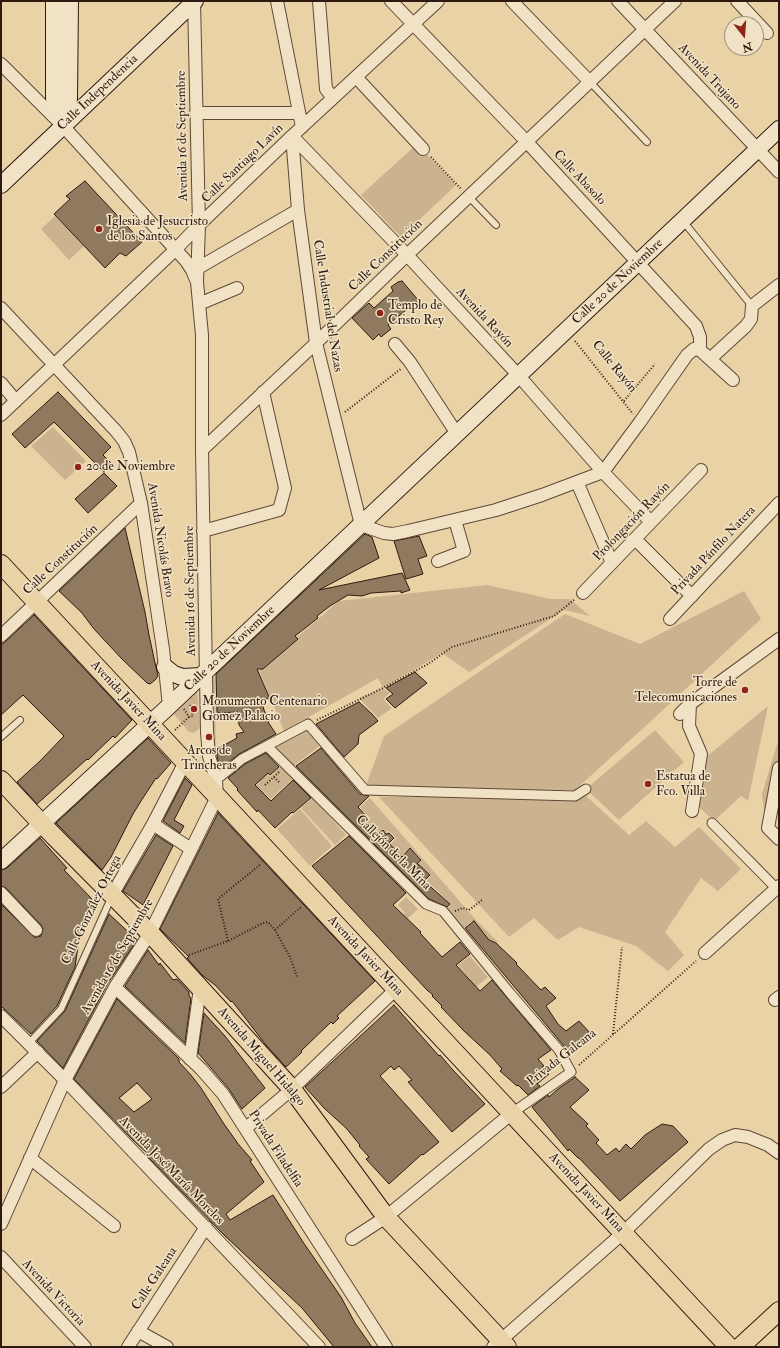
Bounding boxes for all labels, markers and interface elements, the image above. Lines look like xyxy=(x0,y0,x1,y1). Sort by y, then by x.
north arrow xyxy=(724,16,764,56)
text: N xyxy=(741,39,754,55)
street label: Avenida Trujano xyxy=(674,41,744,113)
street label: Calle Independencia xyxy=(54,52,142,134)
street label: Avenida 16 de Septiembre xyxy=(174,70,192,202)
street label: Calle Santiago Lavín xyxy=(199,121,287,207)
street label: Calle Abasolo xyxy=(550,147,608,209)
place label: Iglesia de Jesucristo de los Santos xyxy=(107,214,208,245)
street label: Calle Constitución xyxy=(346,217,426,295)
marker: Iglesia de Jesucristo de los Santos xyxy=(94,224,104,234)
street label: Calle 20 de Noviembre xyxy=(569,236,667,328)
street label: Calle Industrial del Nazas xyxy=(309,239,345,373)
street label: Avenida Rayón xyxy=(452,285,516,351)
place label: Templo de Cristo Rey xyxy=(388,298,444,329)
marker: Templo de Cristo Rey xyxy=(375,308,385,318)
street label: Calle Rayón xyxy=(588,338,640,396)
place label: 20 de Noviembre xyxy=(86,459,175,475)
marker: 20 de Noviembre xyxy=(73,462,83,472)
street label: Prolongación Rayón xyxy=(590,479,674,565)
street label: Avenida Nicolás Bravo xyxy=(143,482,177,598)
street label: Privada Pánfilo Natera xyxy=(669,503,759,599)
street label: Calle Constitución xyxy=(20,521,102,599)
street label: Avenida 16 de Septiembre xyxy=(182,525,200,657)
street label: Calle 20 de Noviembre xyxy=(181,603,279,695)
street label: Avenida Javier Mina xyxy=(87,658,169,744)
place label: Torre de Telecomunicaciones xyxy=(635,675,737,706)
marker: Torre de Telecomunicaciones xyxy=(740,685,750,695)
place label: Monumento Centenario Gomez Palacio xyxy=(202,694,327,725)
marker: Monumento Centenario Gomez Palacio xyxy=(189,704,199,714)
marker: Arcos de Trincheras xyxy=(204,732,214,742)
place label: Arcos de Trincheras xyxy=(181,743,237,774)
place label: Estatua de Fco. Villa xyxy=(656,769,710,800)
marker: Estatua de Fco. Villa xyxy=(643,779,653,789)
street label: Callejón de la Mina xyxy=(352,812,434,894)
street label: Calle González Ortega xyxy=(59,853,125,967)
street label: Avenida 16 de Septiembre xyxy=(79,896,157,1018)
street label: Avenida Javier Mina xyxy=(324,913,406,999)
street label: Avenida Miguel Hidalgo xyxy=(214,1004,308,1110)
street label: Privada Galeana xyxy=(524,1026,600,1090)
street label: Privada Filadelfia xyxy=(244,1107,306,1191)
street label: Avenida José María Morelos xyxy=(115,1114,227,1228)
street label: Avenida Javier Mina xyxy=(545,1150,627,1236)
street label: Calle Galeana xyxy=(129,1245,181,1313)
street label: Avenida Victoria xyxy=(18,1256,88,1330)

